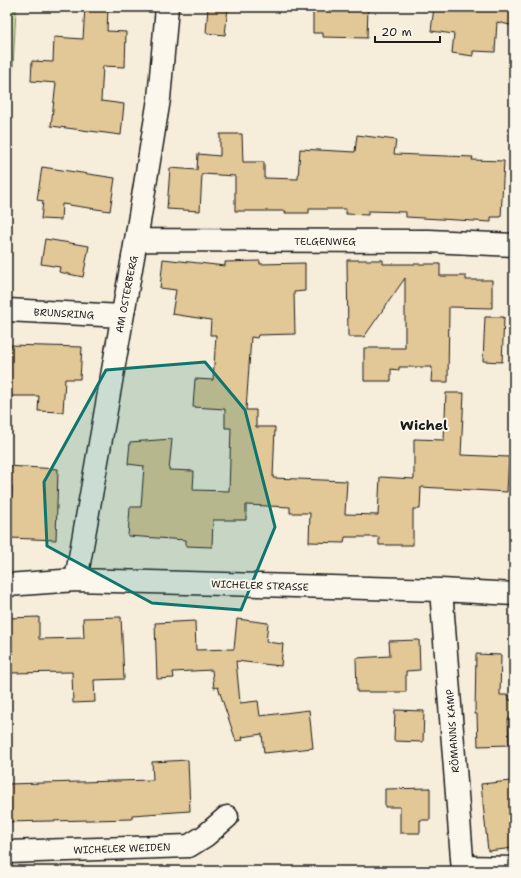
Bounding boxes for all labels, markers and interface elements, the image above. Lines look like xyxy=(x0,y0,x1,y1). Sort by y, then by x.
scale bar xyxy=(375,18,440,44)
text: 20 m xyxy=(381,24,412,40)
street label: TELGENWEG xyxy=(294,235,356,248)
street label: AM OSTERBERG xyxy=(113,254,140,334)
street label: BRUNSRING xyxy=(33,305,95,322)
district label: Wichel xyxy=(400,416,448,434)
street label: WICHELER STRASSE xyxy=(211,577,309,594)
street label: RÖMANNS KAMP xyxy=(443,689,462,773)
street label: WICHELER WEIDEN xyxy=(73,840,171,857)

